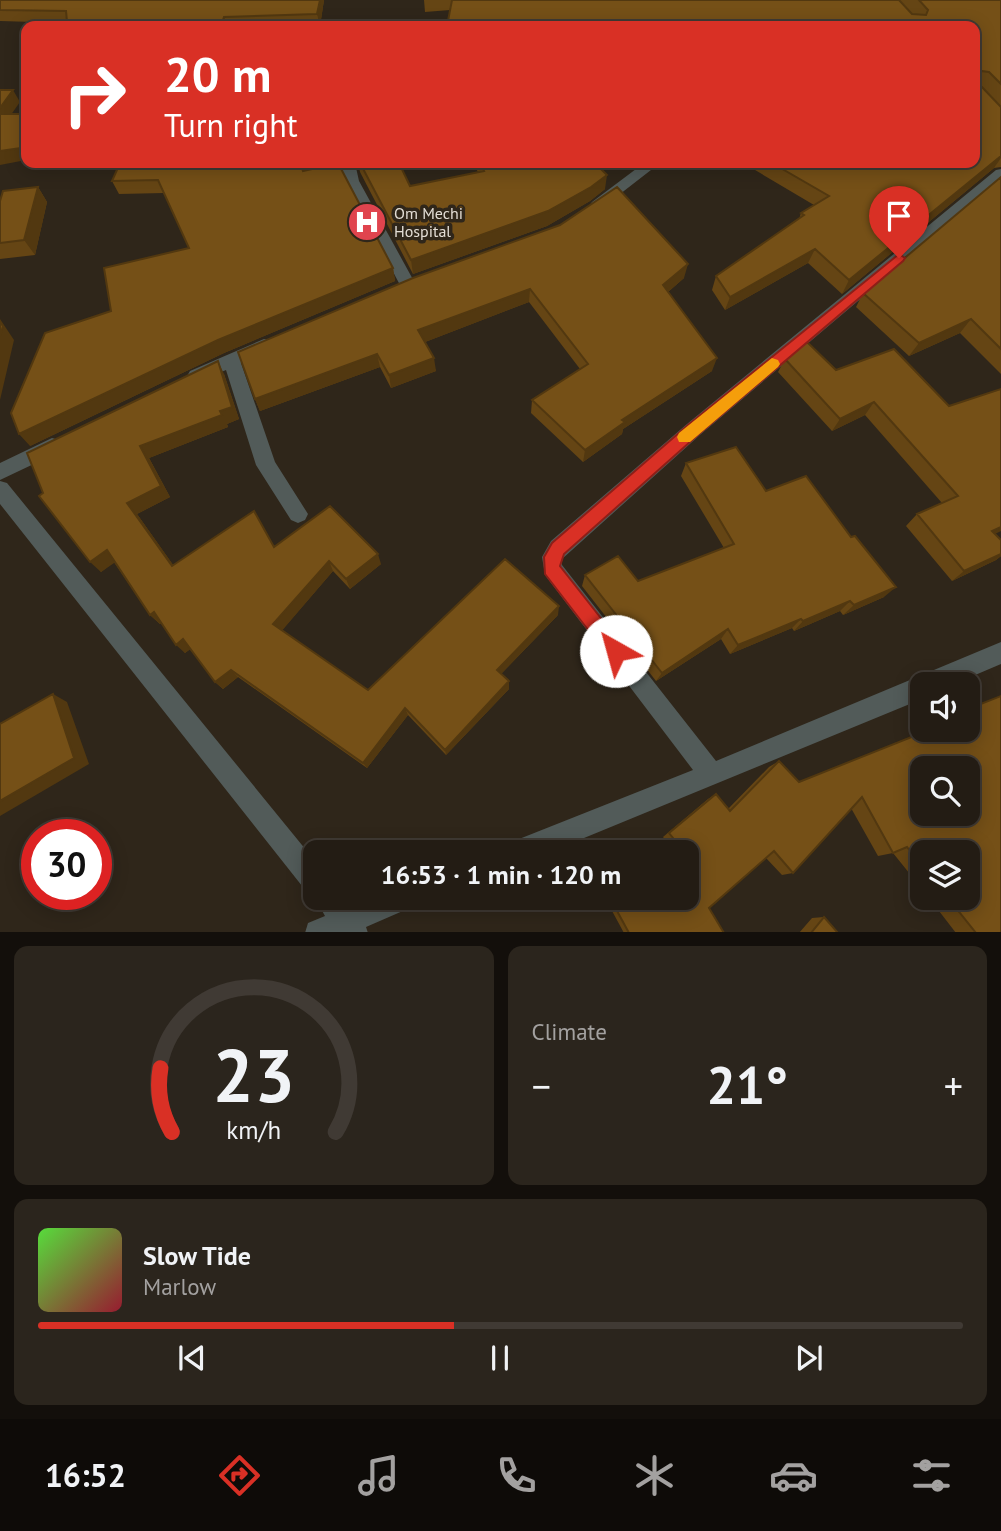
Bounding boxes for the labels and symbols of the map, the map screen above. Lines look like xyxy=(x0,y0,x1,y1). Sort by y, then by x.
pin xyxy=(869,186,929,258)
hospital icon: Om Mechi Hospital xyxy=(346,201,388,243)
place label: Om Mechi Hospital xyxy=(394,203,463,241)
position arrow xyxy=(579,614,653,688)
speed limit sign: 30 xyxy=(21,819,112,910)

